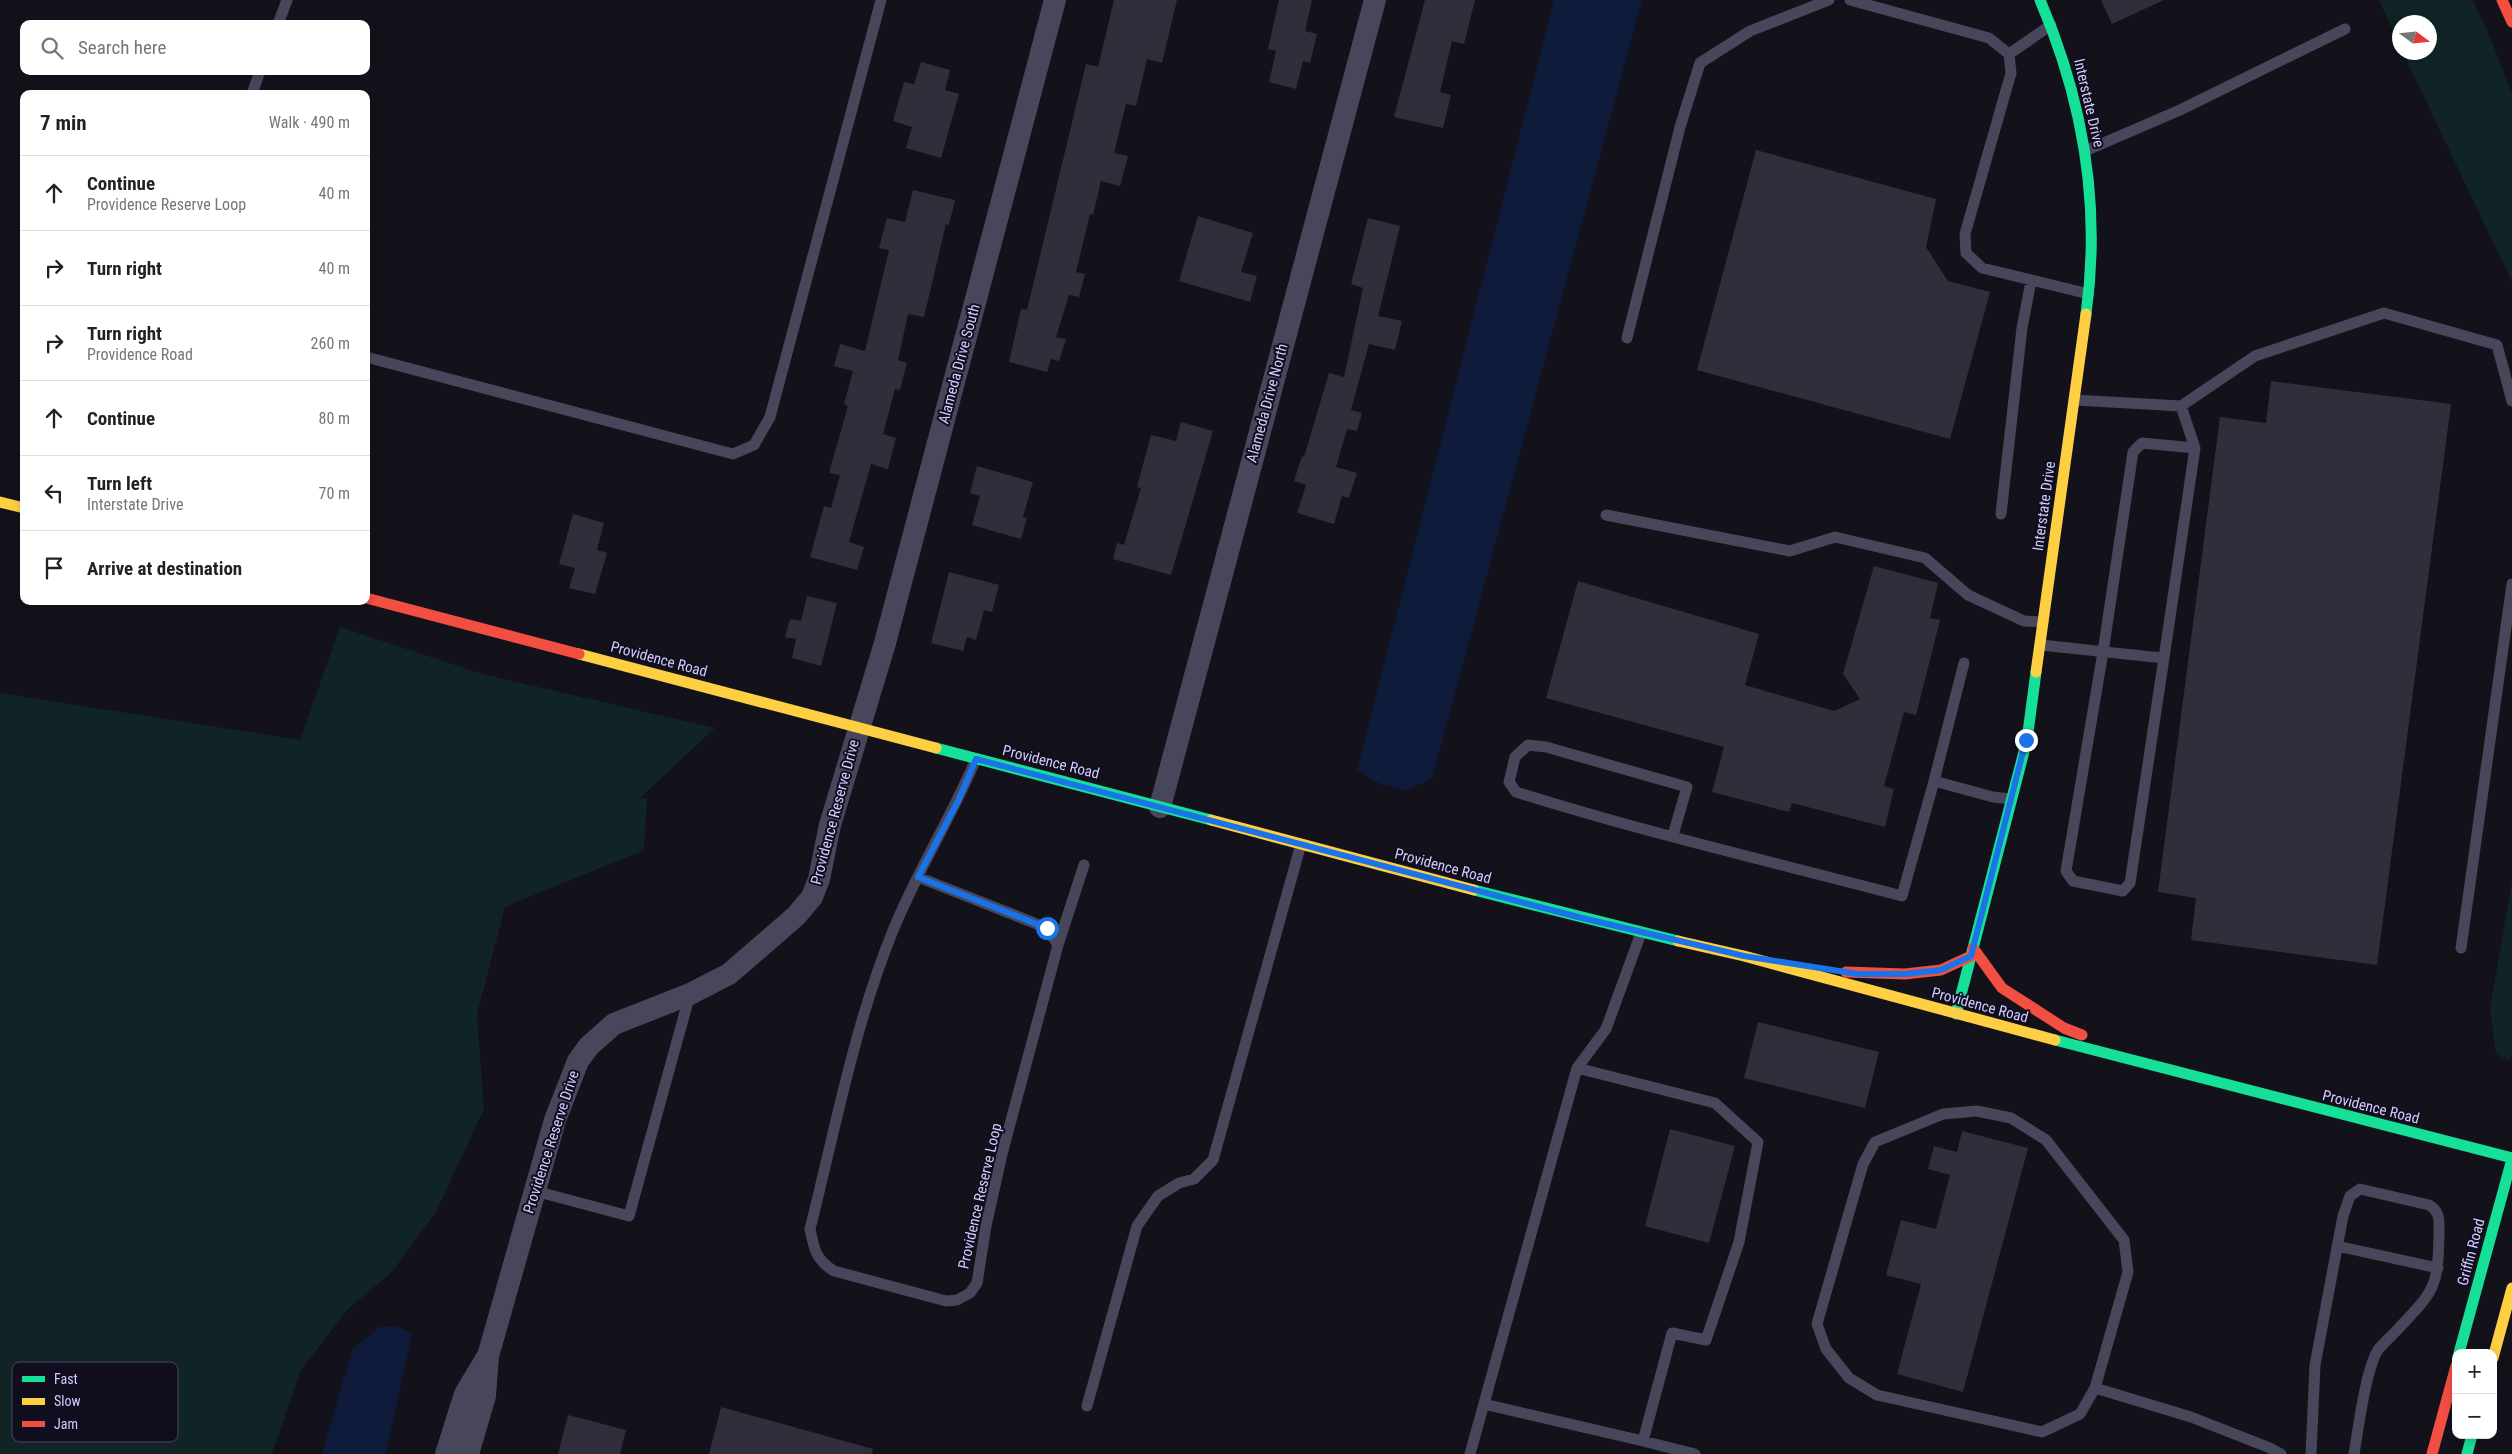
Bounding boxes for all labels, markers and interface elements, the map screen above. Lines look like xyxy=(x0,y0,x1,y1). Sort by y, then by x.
north arrow xyxy=(2392,15,2437,60)
search box xyxy=(20,20,370,75)
icon: search xyxy=(38,34,66,62)
text: Search here xyxy=(78,36,166,59)
street label: Interstate Drive xyxy=(2070,57,2108,149)
text: 7 min xyxy=(40,111,87,135)
text: Walk · 490 m xyxy=(269,113,350,132)
text: Continue xyxy=(87,172,155,195)
icon: ahead xyxy=(40,179,68,207)
text: 40 m xyxy=(318,184,350,203)
text: Providence Reserve Loop xyxy=(87,195,246,214)
icon: right xyxy=(40,254,68,282)
text: Turn right xyxy=(87,257,162,280)
text: 40 m xyxy=(318,259,350,278)
street label: Alameda Drive South xyxy=(934,302,984,426)
text: Turn right xyxy=(87,322,162,345)
icon: right xyxy=(40,329,68,357)
text: 260 m xyxy=(311,334,350,353)
street label: Alameda Drive North xyxy=(1242,342,1292,464)
text: Providence Road xyxy=(87,345,193,364)
icon: ahead xyxy=(40,404,68,432)
text: Continue xyxy=(87,407,155,430)
text: 80 m xyxy=(318,409,350,428)
street label: Interstate Drive xyxy=(2029,460,2059,552)
text: Turn left xyxy=(87,472,152,495)
icon: left xyxy=(40,479,68,507)
text: 70 m xyxy=(318,484,350,503)
text: Interstate Drive xyxy=(87,495,183,514)
icon: arrive xyxy=(40,554,68,582)
text: Arrive at destination xyxy=(87,557,242,580)
street label: Providence Road xyxy=(609,637,709,681)
route end xyxy=(2015,729,2038,752)
street label: Providence Reserve Drive xyxy=(807,737,863,887)
street label: Providence Road xyxy=(1001,741,1101,783)
street label: Providence Road xyxy=(1393,844,1493,888)
route start xyxy=(1036,917,1059,940)
street label: Providence Road xyxy=(1930,983,2030,1027)
street label: Providence Reserve Drive xyxy=(519,1068,583,1216)
street label: Providence Road xyxy=(2321,1086,2421,1128)
street label: Providence Reserve Loop xyxy=(954,1121,1006,1271)
street label: Griffin Road xyxy=(2453,1216,2489,1288)
map controls xyxy=(2452,1349,2497,1439)
button: + xyxy=(2452,1349,2497,1394)
legend xyxy=(12,1362,178,1442)
text: Fast xyxy=(54,1371,78,1387)
text: Slow xyxy=(54,1393,81,1409)
button: − xyxy=(2452,1394,2497,1439)
text: Jam xyxy=(54,1416,78,1432)

